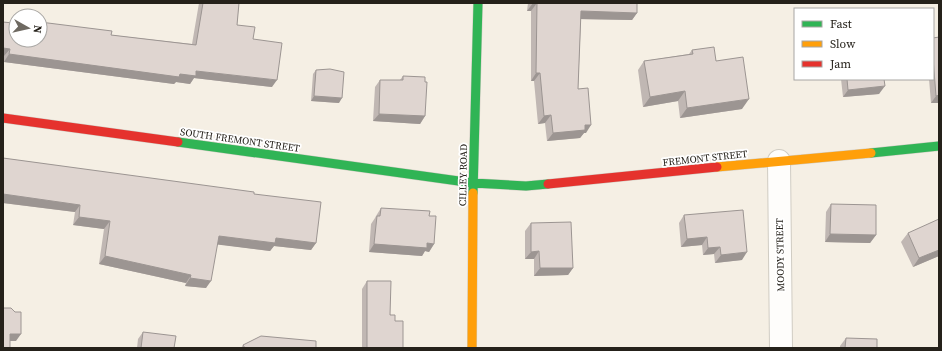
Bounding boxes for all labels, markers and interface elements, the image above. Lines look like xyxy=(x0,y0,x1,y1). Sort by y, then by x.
north arrow xyxy=(8,8,48,48)
legend xyxy=(794,8,934,80)
text: Fast xyxy=(830,16,852,32)
text: N xyxy=(29,24,45,34)
text: Slow xyxy=(830,36,856,52)
text: Jam xyxy=(829,56,851,72)
street label: SOUTH FREMONT STREET xyxy=(179,125,301,155)
street label: CILLEY ROAD xyxy=(456,144,470,206)
street label: FREMONT STREET xyxy=(662,147,748,169)
street label: MOODY STREET xyxy=(773,218,787,292)

